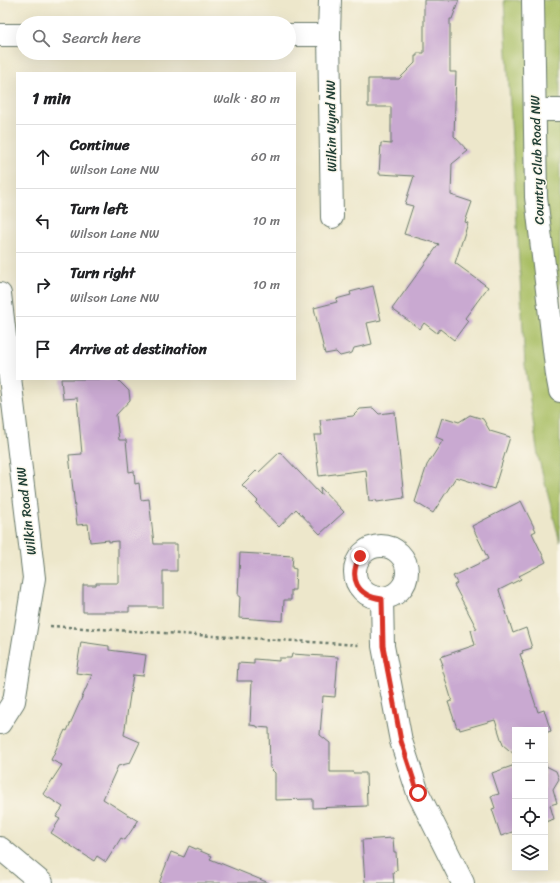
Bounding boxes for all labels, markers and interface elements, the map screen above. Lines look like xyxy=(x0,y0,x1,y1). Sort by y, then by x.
search box xyxy=(16,16,296,60)
text: Search here xyxy=(62,25,141,51)
icon: search xyxy=(30,27,52,49)
street label: Wilkin Wynd NW xyxy=(319,79,343,172)
text: 1 min xyxy=(32,83,71,113)
text: Walk · 80 m xyxy=(213,87,280,110)
street label: Country Club Road NW xyxy=(523,94,551,225)
text: Continue xyxy=(70,132,130,158)
text: 60 m xyxy=(251,145,280,168)
icon: ahead xyxy=(32,146,54,168)
text: Wilson Lane NW xyxy=(70,158,159,181)
text: Turn left xyxy=(70,196,128,222)
text: 10 m xyxy=(253,209,280,232)
icon: left xyxy=(32,210,54,232)
text: Wilson Lane NW xyxy=(70,222,159,245)
text: Turn right xyxy=(70,260,135,286)
text: 10 m xyxy=(253,273,280,296)
icon: right xyxy=(32,274,54,296)
text: Wilson Lane NW xyxy=(70,286,159,309)
text: Arrive at destination xyxy=(70,336,207,362)
icon: arrive xyxy=(32,338,54,360)
street label: Wilkin Road NW xyxy=(9,465,43,557)
route end xyxy=(351,547,369,565)
map controls xyxy=(512,727,548,871)
button: + xyxy=(512,727,548,763)
button: − xyxy=(512,763,548,799)
route start xyxy=(409,784,427,802)
button: locate xyxy=(512,799,548,835)
button: layers xyxy=(512,835,548,871)

